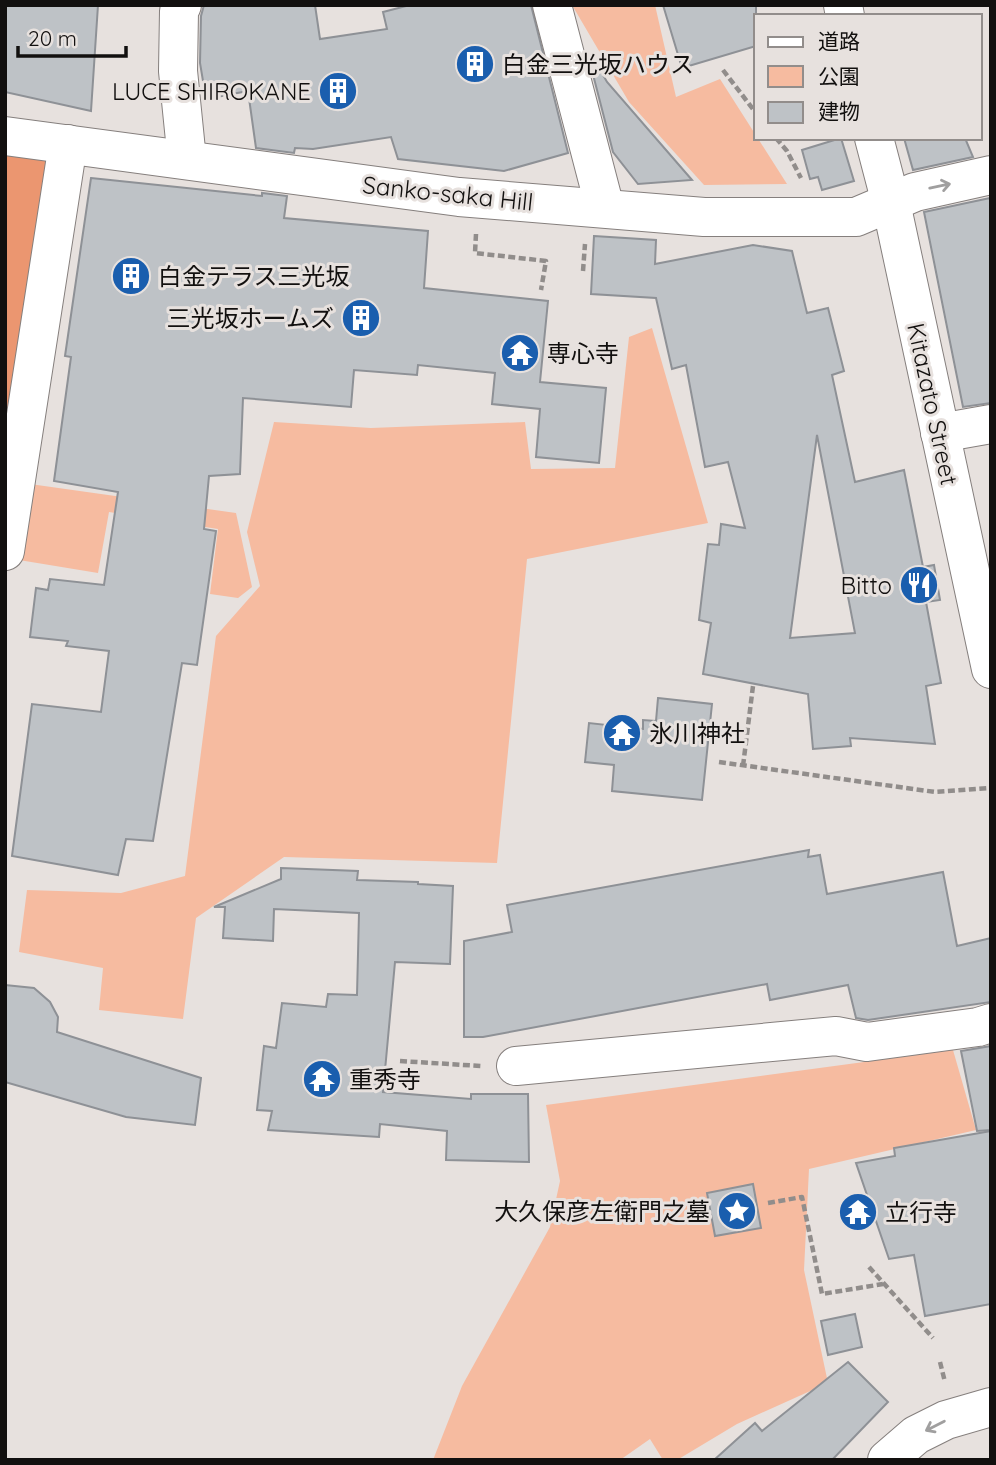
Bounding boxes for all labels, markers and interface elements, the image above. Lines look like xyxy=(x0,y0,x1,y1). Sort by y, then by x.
scale bar xyxy=(18,14,126,58)
legend xyxy=(754,14,982,140)
text: 20 m xyxy=(28,25,77,51)
text: 道路 xyxy=(818,28,860,54)
building icon: 白金三光坂ハウス xyxy=(454,43,496,85)
place label: 白金三光坂ハウス xyxy=(502,49,694,79)
text: 公園 xyxy=(818,63,860,89)
building icon: LUCE SHIROKANE xyxy=(317,70,359,112)
place label: LUCE SHIROKANE xyxy=(112,76,311,106)
text: 建物 xyxy=(818,98,860,124)
street label: Sanko-saka Hill xyxy=(361,169,535,217)
one-way arrow xyxy=(928,179,951,193)
building icon: 白金テラス三光坂 xyxy=(110,255,152,297)
place label: 白金テラス三光坂 xyxy=(158,261,350,291)
building icon: 三光坂ホームズ xyxy=(340,297,382,339)
place label: 三光坂ホームズ xyxy=(167,303,334,333)
street label: Kitazato Street xyxy=(901,320,965,488)
temple icon: 専心寺 xyxy=(499,332,541,374)
place label: 専心寺 xyxy=(547,338,619,368)
restaurant icon: Bitto xyxy=(898,564,940,606)
place label: Bitto xyxy=(841,570,892,600)
temple icon: 氷川神社 xyxy=(601,712,643,754)
place label: 氷川神社 xyxy=(649,718,745,748)
temple icon: 重秀寺 xyxy=(301,1058,343,1100)
place label: 重秀寺 xyxy=(349,1064,421,1094)
place icon: 大久保彦左衛門之墓 xyxy=(716,1190,758,1232)
temple icon: 立行寺 xyxy=(837,1191,879,1233)
place label: 大久保彦左衛門之墓 xyxy=(494,1196,710,1226)
place label: 立行寺 xyxy=(885,1197,957,1227)
one-way arrow xyxy=(925,1419,946,1433)

